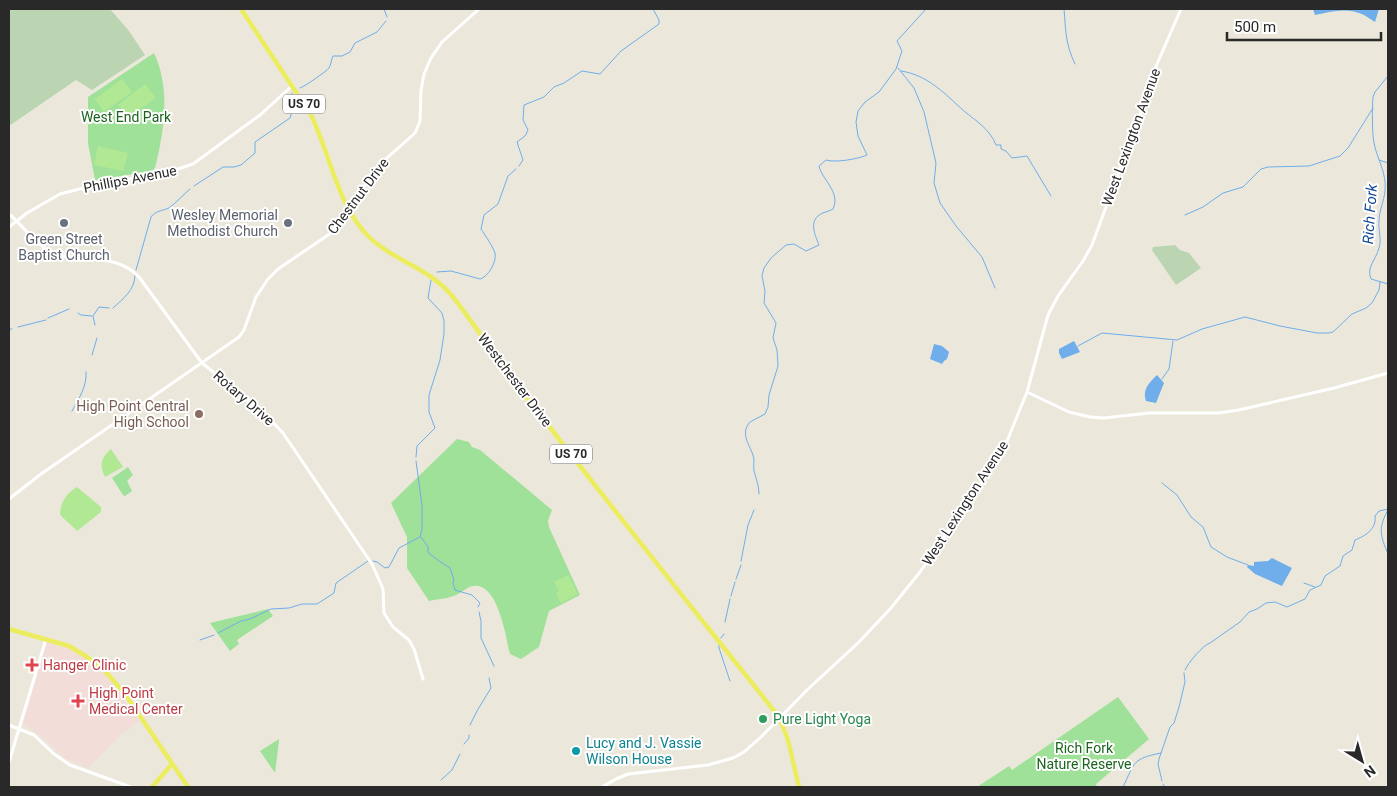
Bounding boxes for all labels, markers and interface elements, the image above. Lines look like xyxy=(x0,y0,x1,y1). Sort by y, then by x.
scale bar xyxy=(1227,10,1381,42)
text: 500 m xyxy=(1234,18,1276,36)
street label: West Lexington Avenue xyxy=(1099,66,1163,208)
road number: US 70 xyxy=(283,95,325,114)
park label: West End Park xyxy=(81,109,172,125)
street label: Chestnut Drive xyxy=(324,155,392,237)
street label: Phillips Avenue xyxy=(82,162,178,196)
water label: Rich Fork xyxy=(1359,183,1381,245)
place label: Wesley Memorial Methodist Church xyxy=(167,207,278,239)
marker: Green Street Baptist Church xyxy=(58,217,70,229)
marker: Wesley Memorial Methodist Church xyxy=(282,217,294,229)
place label: Green Street Baptist Church xyxy=(18,231,110,263)
street label: Westchester Drive xyxy=(475,330,555,430)
street label: Rotary Drive xyxy=(210,367,278,429)
place label: High Point Central High School xyxy=(76,398,189,430)
marker: High Point Central High School xyxy=(193,408,205,420)
street label: West Lexington Avenue xyxy=(919,438,1011,568)
road number: US 70 xyxy=(550,444,592,464)
place label: Hanger Clinic xyxy=(43,657,126,673)
marker: Hanger Clinic xyxy=(25,658,39,672)
place label: High Point Medical Center xyxy=(89,685,183,717)
marker: High Point Medical Center xyxy=(71,694,85,708)
place label: Pure Light Yoga xyxy=(773,711,871,727)
marker: Pure Light Yoga xyxy=(757,713,769,725)
place label: Lucy and J. Vassie Wilson House xyxy=(586,735,701,767)
north arrow xyxy=(1337,736,1387,786)
park label: Rich Fork Nature Reserve xyxy=(1036,740,1132,772)
marker: Lucy and J. Vassie Wilson House xyxy=(570,745,582,757)
text: N xyxy=(1361,762,1379,781)

